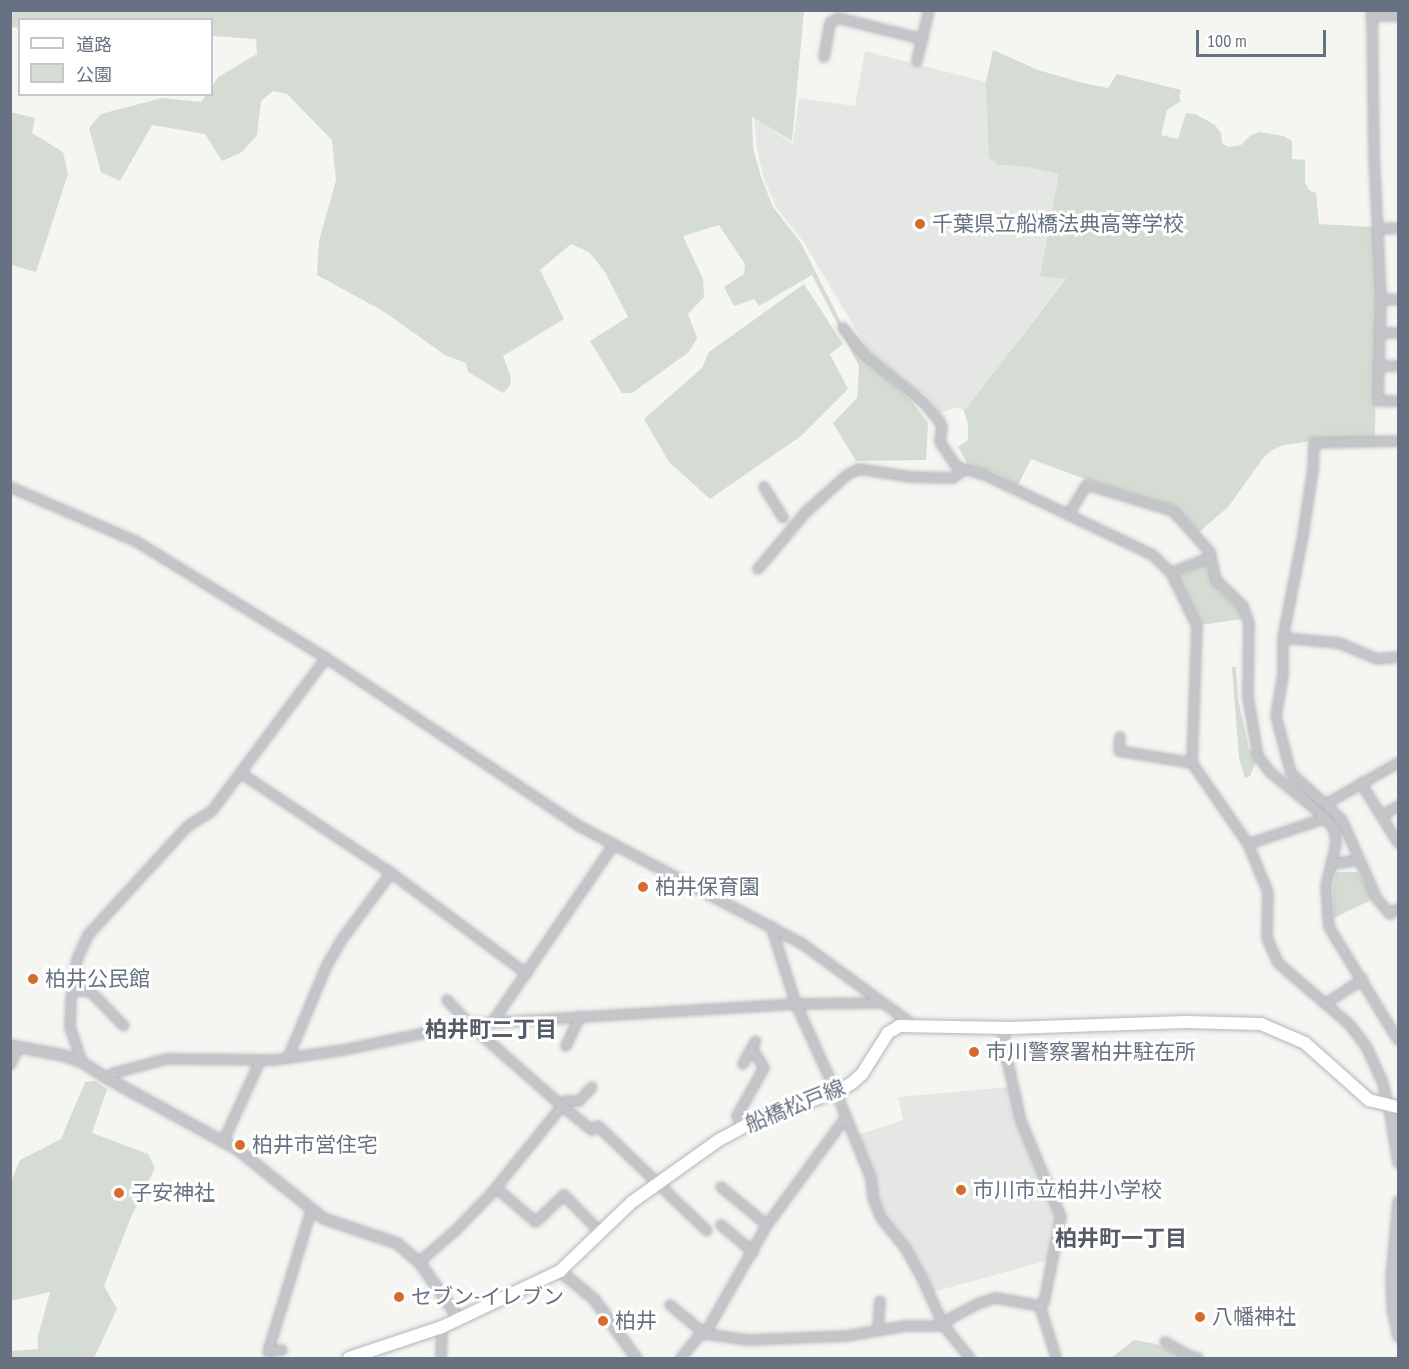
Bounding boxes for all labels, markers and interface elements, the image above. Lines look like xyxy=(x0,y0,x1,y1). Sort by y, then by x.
legend xyxy=(18,18,213,96)
scale bar xyxy=(1199,18,1330,56)
text: 100 m xyxy=(1207,29,1247,52)
text: 道路 xyxy=(76,33,112,56)
text: 公園 xyxy=(76,63,112,86)
place label: 千葉県立船橋法典高等学校 xyxy=(932,211,1184,237)
marker: 千葉県立船橋法典高等学校 xyxy=(913,217,927,231)
place label: 柏井保育園 xyxy=(655,874,760,900)
marker: 柏井保育園 xyxy=(636,880,650,894)
place label: 柏井公民館 xyxy=(45,966,150,992)
marker: 柏井公民館 xyxy=(26,972,40,986)
district label: 柏井町二丁目 xyxy=(425,1017,557,1043)
place label: 市川警察署柏井駐在所 xyxy=(986,1039,1196,1065)
marker: 市川警察署柏井駐在所 xyxy=(967,1045,981,1059)
street label: 船橋松戸線 xyxy=(742,1075,848,1137)
place label: 柏井市営住宅 xyxy=(252,1132,378,1158)
marker: 柏井市営住宅 xyxy=(233,1138,247,1152)
place label: 市川市立柏井小学校 xyxy=(973,1177,1162,1203)
place label: 子安神社 xyxy=(131,1180,215,1206)
marker: 市川市立柏井小学校 xyxy=(954,1183,968,1197)
marker: 子安神社 xyxy=(112,1186,126,1200)
district label: 柏井町一丁目 xyxy=(1055,1226,1187,1252)
place label: セブン-イレブン xyxy=(411,1284,564,1310)
marker: セブン-イレブン xyxy=(392,1290,406,1304)
place label: 八幡神社 xyxy=(1212,1304,1296,1330)
place label: 柏井 xyxy=(615,1308,657,1334)
marker: 八幡神社 xyxy=(1193,1310,1207,1324)
marker: 柏井 xyxy=(596,1314,610,1328)

